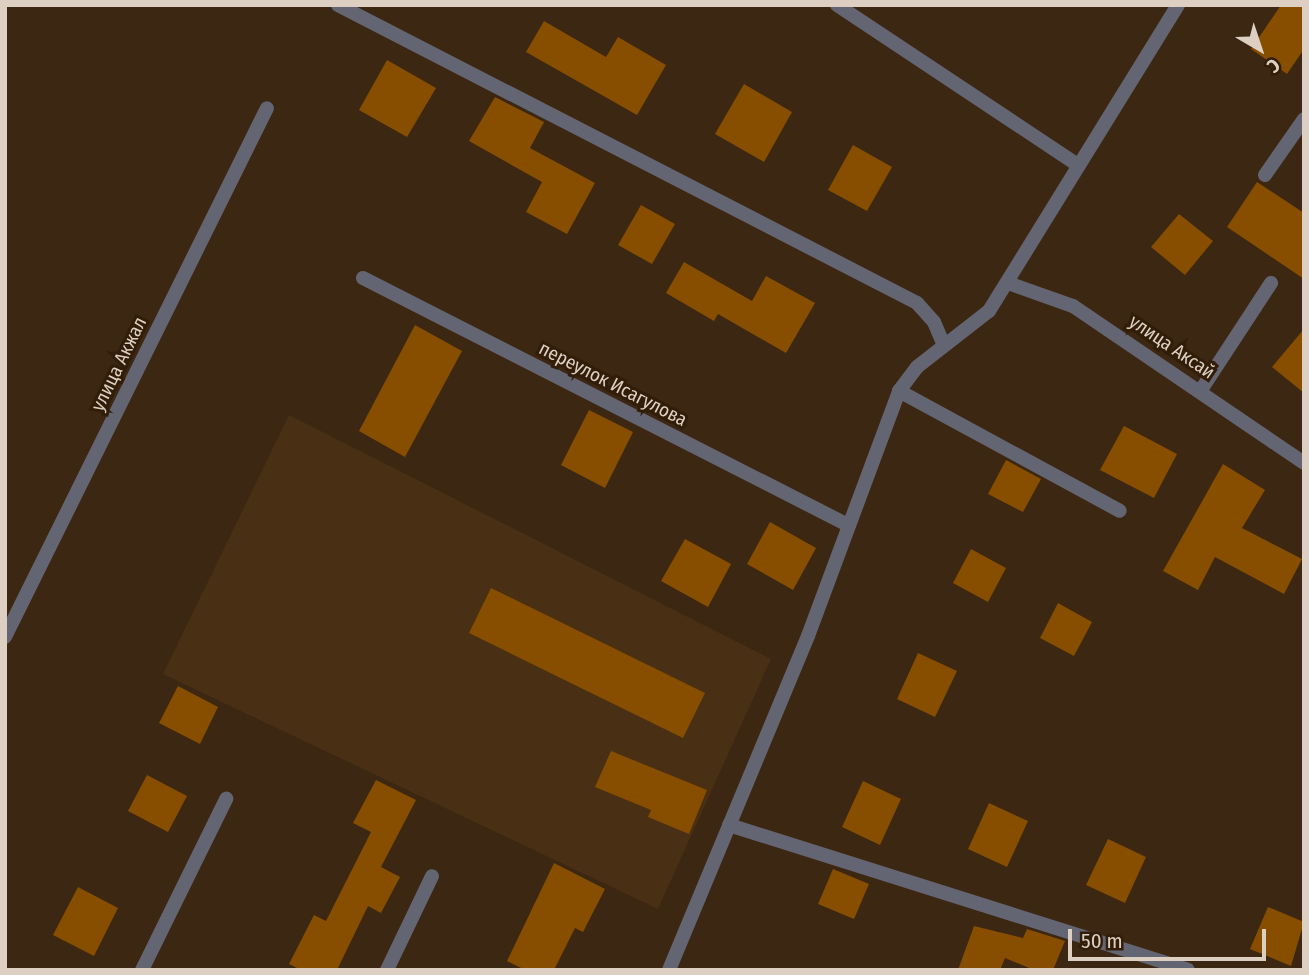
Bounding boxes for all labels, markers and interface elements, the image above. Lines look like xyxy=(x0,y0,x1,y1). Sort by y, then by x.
north arrow xyxy=(1225,14,1295,84)
text: С xyxy=(1262,54,1285,78)
street label: улица Аксай xyxy=(1125,310,1219,384)
street label: улица Акжал xyxy=(86,313,152,415)
street label: переулок Исагулова xyxy=(535,337,691,431)
scale bar xyxy=(1071,916,1269,960)
text: 50 m xyxy=(1081,928,1123,954)

